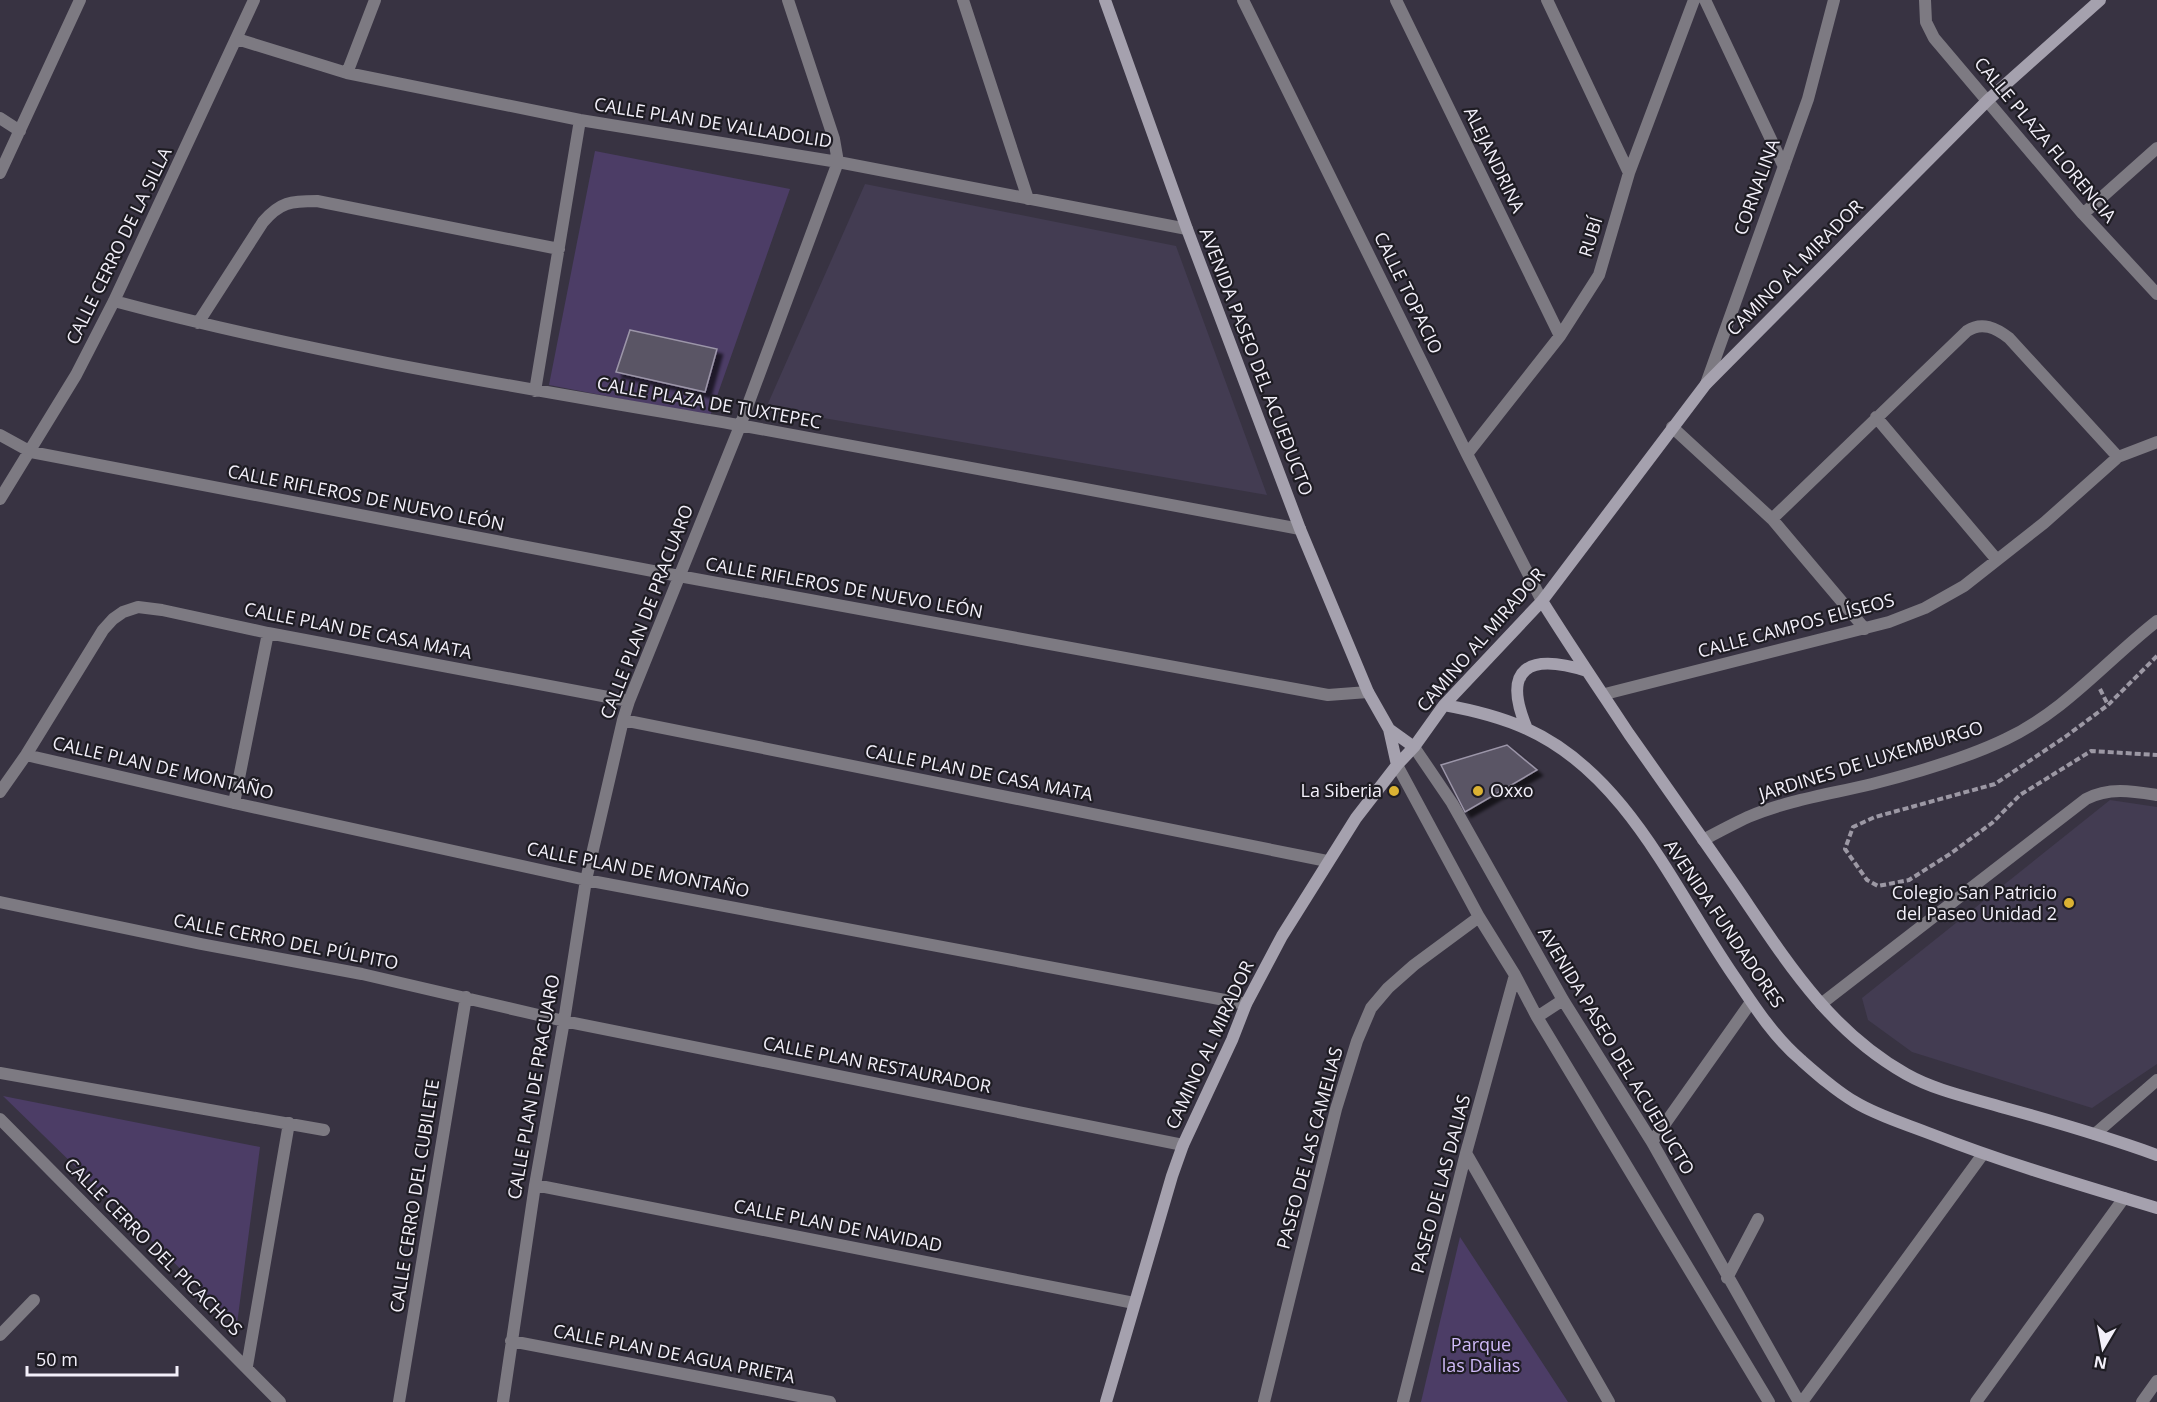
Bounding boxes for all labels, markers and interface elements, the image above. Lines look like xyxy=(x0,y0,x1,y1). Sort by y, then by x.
street label: CALLE PLAZA FLORENCIA xyxy=(1969,51,2123,228)
street label: CALLE PLAN DE VALLADOLID xyxy=(592,91,834,153)
street label: ALEJANDRINA xyxy=(1459,103,1531,217)
street label: CORNALINA xyxy=(1728,135,1785,238)
street label: CALLE CERRO DE LA SILLA xyxy=(60,142,177,348)
street label: CAMINO AL MIRADOR xyxy=(1721,194,1868,341)
street label: RUBÍ xyxy=(1573,213,1608,260)
street label: AVENIDA PASEO DEL ACUEDUCTO xyxy=(1195,224,1319,499)
street label: CALLE TOPACIO xyxy=(1369,228,1449,357)
street label: CALLE PLAZA DE TUXTEPEC xyxy=(595,370,823,434)
street label: CALLE RIFLEROS DE NUEVO LEÓN xyxy=(226,458,507,536)
street label: CALLE PLAN DE PRACUARO xyxy=(594,501,698,722)
street label: CALLE RIFLEROS DE NUEVO LEÓN xyxy=(704,551,985,623)
street label: CAMINO AL MIRADOR xyxy=(1411,562,1549,716)
street label: CALLE CAMPOS ELÍSEOS xyxy=(1695,587,1897,663)
street label: CALLE PLAN DE CASA MATA xyxy=(242,596,475,664)
street label: JARDINES DE LUXEMBURGO xyxy=(1754,714,1986,806)
street label: CALLE PLAN DE MONTAÑO xyxy=(50,730,276,804)
street label: CALLE PLAN DE CASA MATA xyxy=(863,738,1096,806)
place label: La Siberia xyxy=(1300,778,1382,802)
place label: Oxxo xyxy=(1490,778,1534,802)
marker: La Siberia xyxy=(1387,784,1401,798)
marker: Oxxo xyxy=(1471,784,1485,798)
street label: AVENIDA FUNDADORES xyxy=(1659,835,1790,1012)
street label: CALLE PLAN DE MONTAÑO xyxy=(525,836,752,902)
place label: Colegio San Patricio del Paseo Unidad 2 xyxy=(1892,880,2057,925)
marker: Colegio San Patricio del Paseo Unidad 2 xyxy=(2062,896,2076,910)
street label: CALLE CERRO DEL PÚLPITO xyxy=(172,907,401,975)
street label: AVENIDA PASEO DEL ACUEDUCTO xyxy=(1533,922,1701,1179)
street label: CAMINO AL MIRADOR xyxy=(1159,956,1259,1133)
street label: CALLE PLAN DE PRACUARO xyxy=(501,972,565,1201)
street label: CALLE PLAN RESTAURADOR xyxy=(761,1030,993,1098)
street label: PASEO DE LAS CAMELIAS xyxy=(1270,1044,1348,1251)
street label: CALLE CERRO DEL CUBILETE xyxy=(384,1077,444,1314)
street label: PASEO DE LAS DALIAS xyxy=(1405,1092,1475,1276)
street label: CALLE CERRO DEL PICACHOS xyxy=(59,1152,248,1341)
street label: CALLE PLAN DE NAVIDAD xyxy=(732,1193,945,1257)
street label: CALLE PLAN DE AGUA PRIETA xyxy=(551,1318,798,1388)
north arrow xyxy=(2073,1318,2133,1378)
park label: Parque las Dalias xyxy=(1442,1332,1520,1377)
scale bar xyxy=(27,1339,177,1377)
text: 50 m xyxy=(36,1347,78,1371)
text: N xyxy=(2092,1351,2109,1375)

